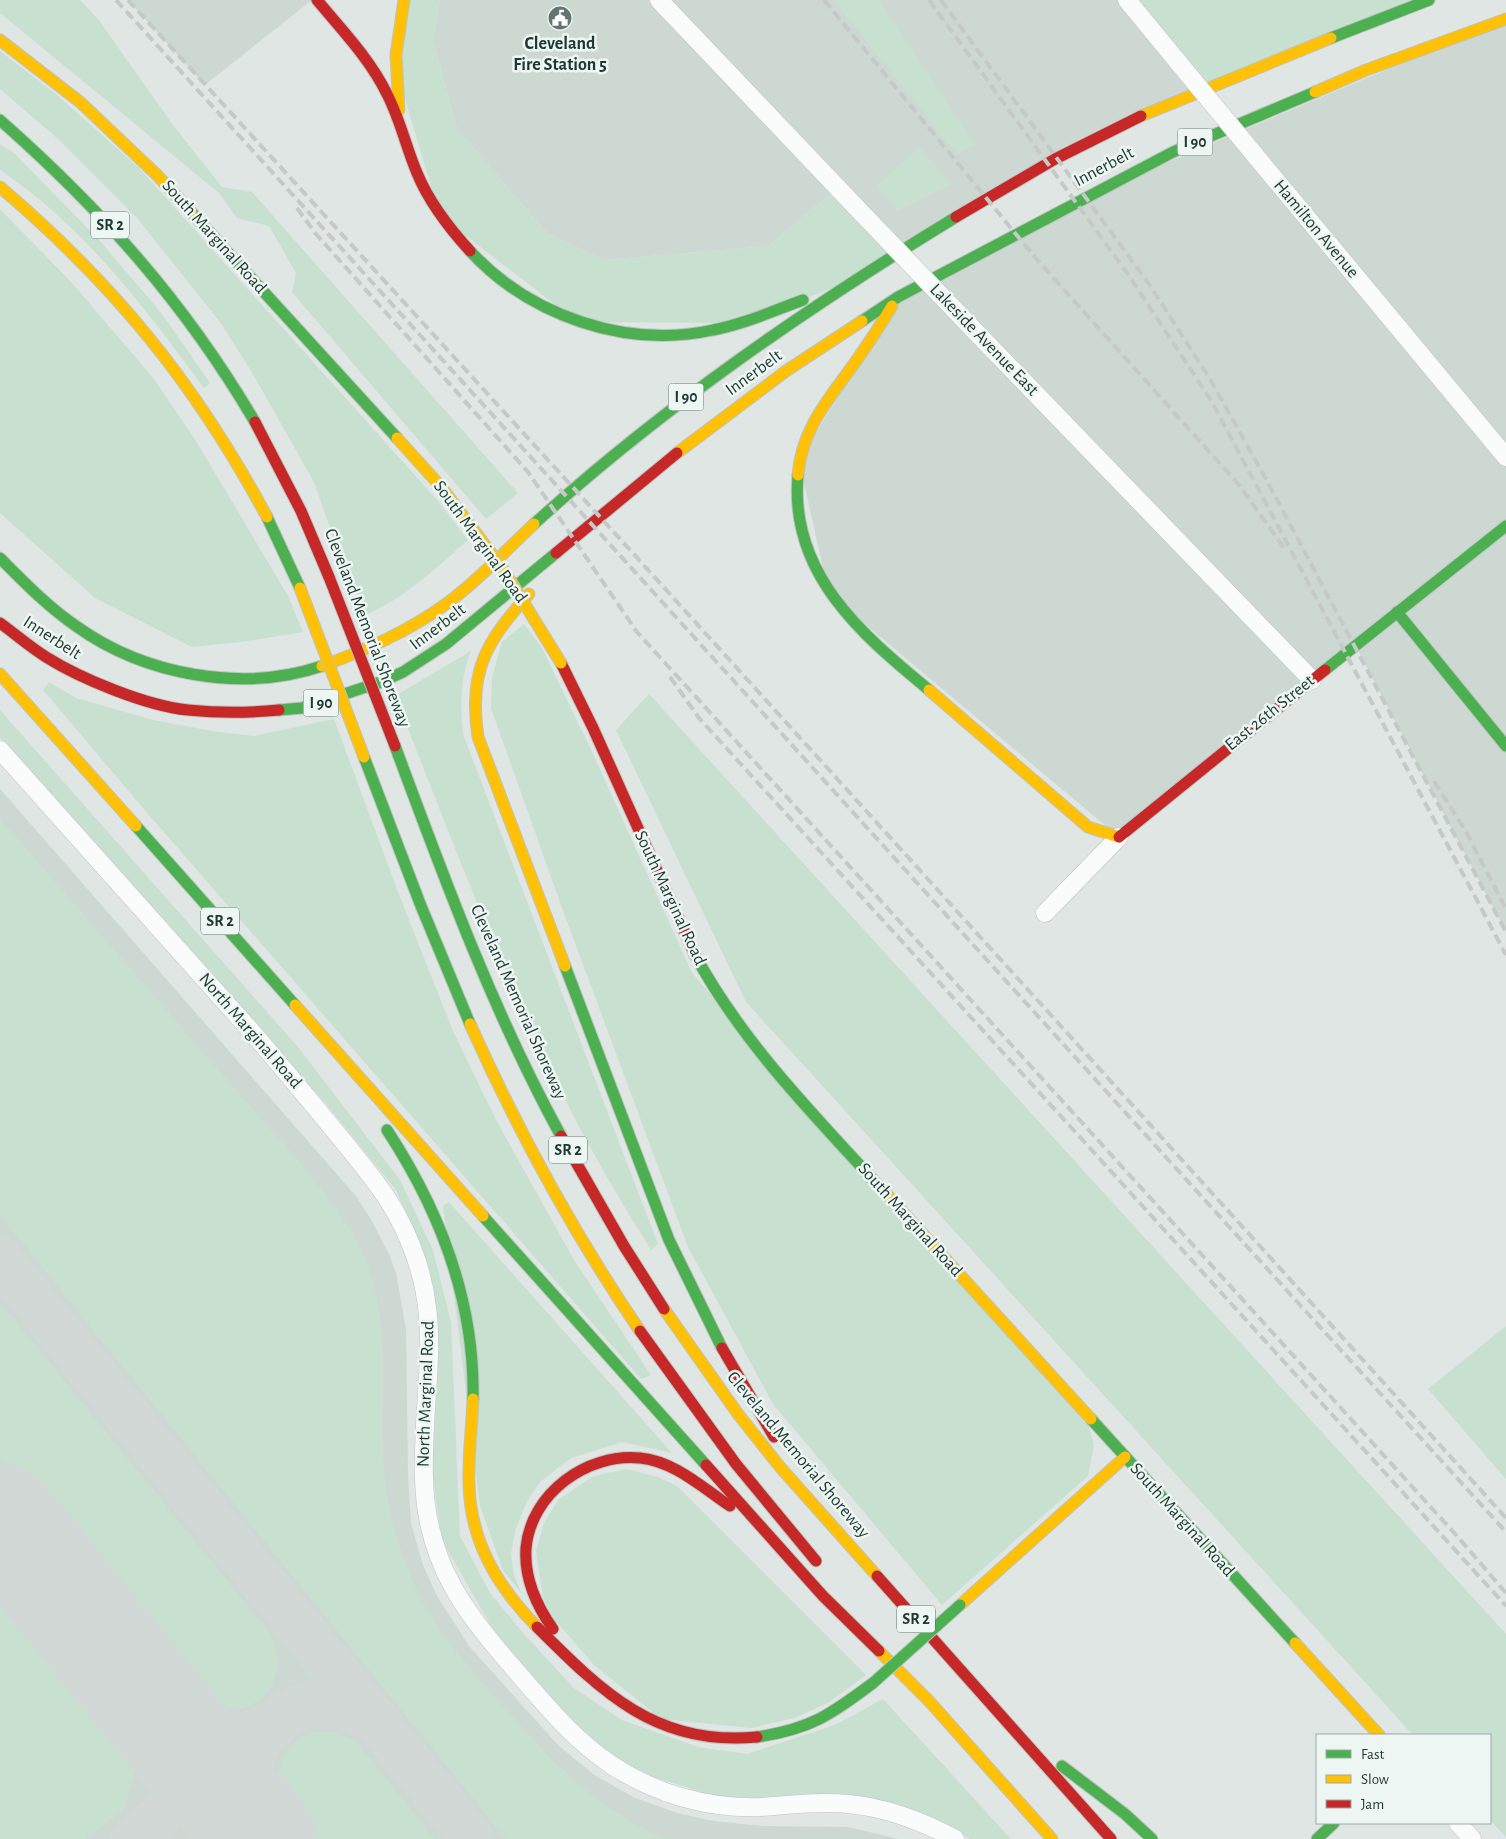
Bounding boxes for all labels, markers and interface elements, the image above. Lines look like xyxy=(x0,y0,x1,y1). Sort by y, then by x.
public building icon: Cleveland Fire Station 5 xyxy=(547,5,573,31)
place label: Cleveland Fire Station 5 xyxy=(513,35,607,74)
road number: I 90 xyxy=(1178,128,1212,156)
street label: Innerbelt xyxy=(1071,144,1137,190)
street label: Hamilton Avenue xyxy=(1270,176,1362,282)
street label: South Marginal Road xyxy=(158,177,270,297)
road number: SR 2 xyxy=(91,212,129,238)
street label: Lakeside Avenue East xyxy=(926,280,1042,400)
street label: Innerbelt xyxy=(722,346,786,399)
road number: I 90 xyxy=(668,384,704,411)
street label: South Marginal Road xyxy=(430,478,530,606)
street label: Cleveland Memorial Shoreway xyxy=(321,526,413,730)
street label: Innerbelt xyxy=(407,600,470,654)
street label: Innerbelt xyxy=(20,613,84,663)
street label: East 26th Street xyxy=(1222,672,1318,754)
road number: I 90 xyxy=(304,690,338,716)
street label: South Marginal Road xyxy=(631,828,709,968)
street label: Cleveland Memorial Shoreway xyxy=(467,902,569,1102)
road number: SR 2 xyxy=(201,908,239,934)
street label: North Marginal Road xyxy=(195,970,305,1092)
road number: SR 2 xyxy=(549,1136,587,1164)
street label: South Marginal Road xyxy=(854,1160,966,1280)
street label: North Marginal Road xyxy=(414,1321,438,1467)
street label: Cleveland Memorial Shoreway xyxy=(723,1368,873,1542)
street label: South Marginal Road xyxy=(1126,1460,1238,1580)
road number: SR 2 xyxy=(897,1606,935,1632)
legend xyxy=(1316,1734,1491,1824)
text: Fast xyxy=(1361,1747,1385,1762)
text: Slow xyxy=(1361,1772,1389,1787)
text: Jam xyxy=(1361,1797,1384,1812)

